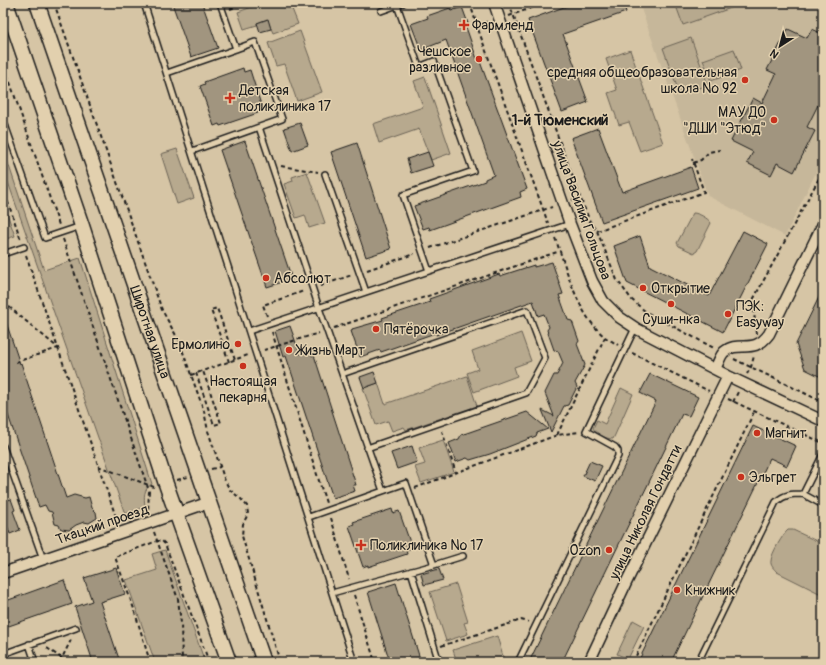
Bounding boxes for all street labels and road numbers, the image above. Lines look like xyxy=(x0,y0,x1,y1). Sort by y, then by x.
street label: улица Василия Гольцова xyxy=(548,137,615,282)
street label: Широтная улица xyxy=(126,284,174,381)
street label: улица Николая Гондатти xyxy=(605,442,685,583)
street label: Ткацкий проезд xyxy=(54,500,151,548)

